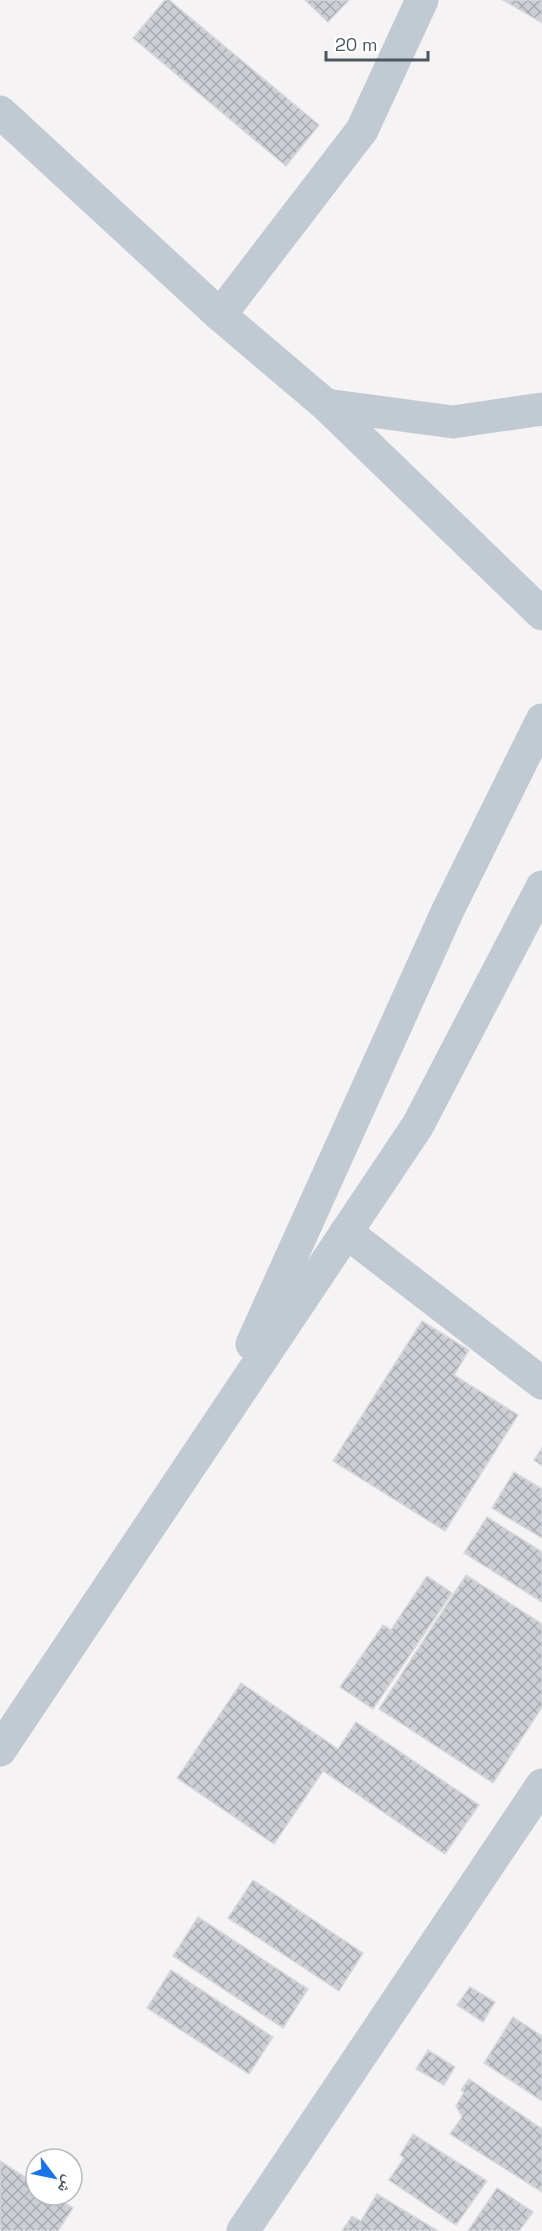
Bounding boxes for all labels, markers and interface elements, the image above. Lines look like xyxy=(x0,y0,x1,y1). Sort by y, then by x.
scale bar xyxy=(326,24,428,62)
text: 20 m xyxy=(335,33,378,56)
north arrow xyxy=(24,2147,84,2207)
text: ش xyxy=(53,2172,80,2197)

